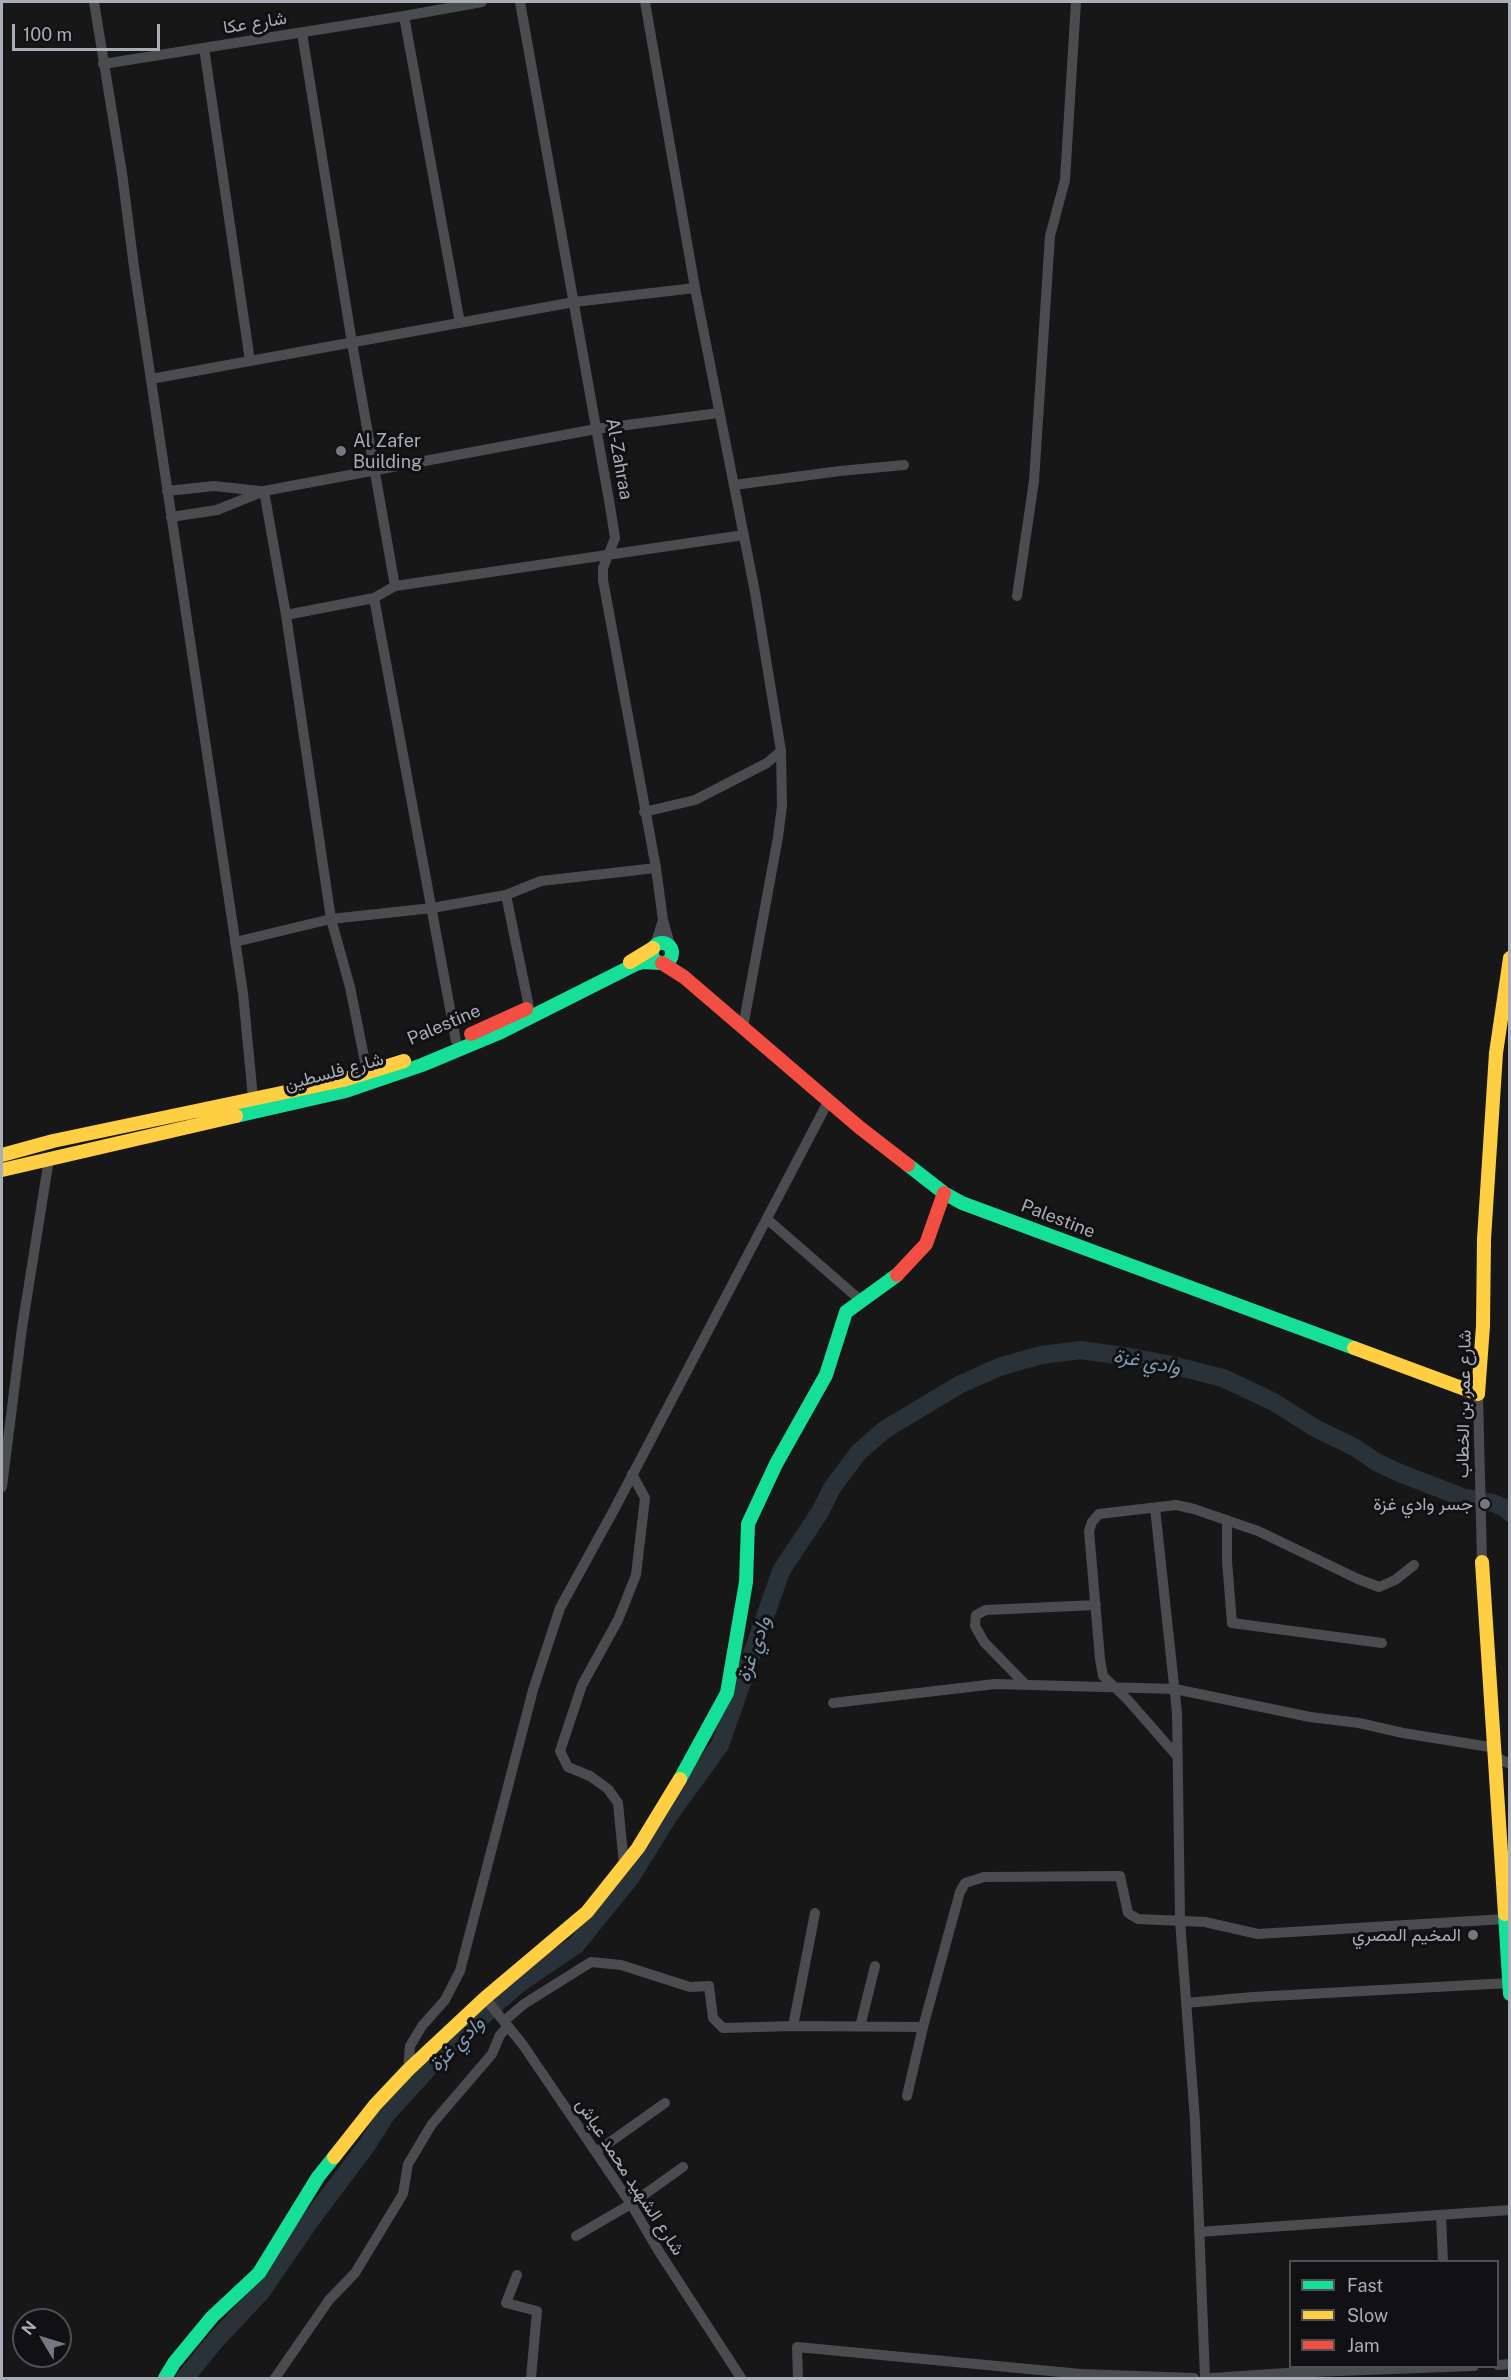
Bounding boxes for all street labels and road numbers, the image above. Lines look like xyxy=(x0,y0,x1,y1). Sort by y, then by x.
street label: شارع عكا xyxy=(222,7,288,39)
street label: Al-Zahraa xyxy=(601,416,637,502)
street label: Palestine xyxy=(404,1000,484,1050)
street label: شارع فلسطين xyxy=(282,1048,386,1096)
street label: Palestine xyxy=(1018,1195,1098,1243)
street label: شارع عمر بن الخطاب xyxy=(1452,1330,1476,1478)
street label: شارع الشهيد محمد عياش xyxy=(571,2095,689,2259)

